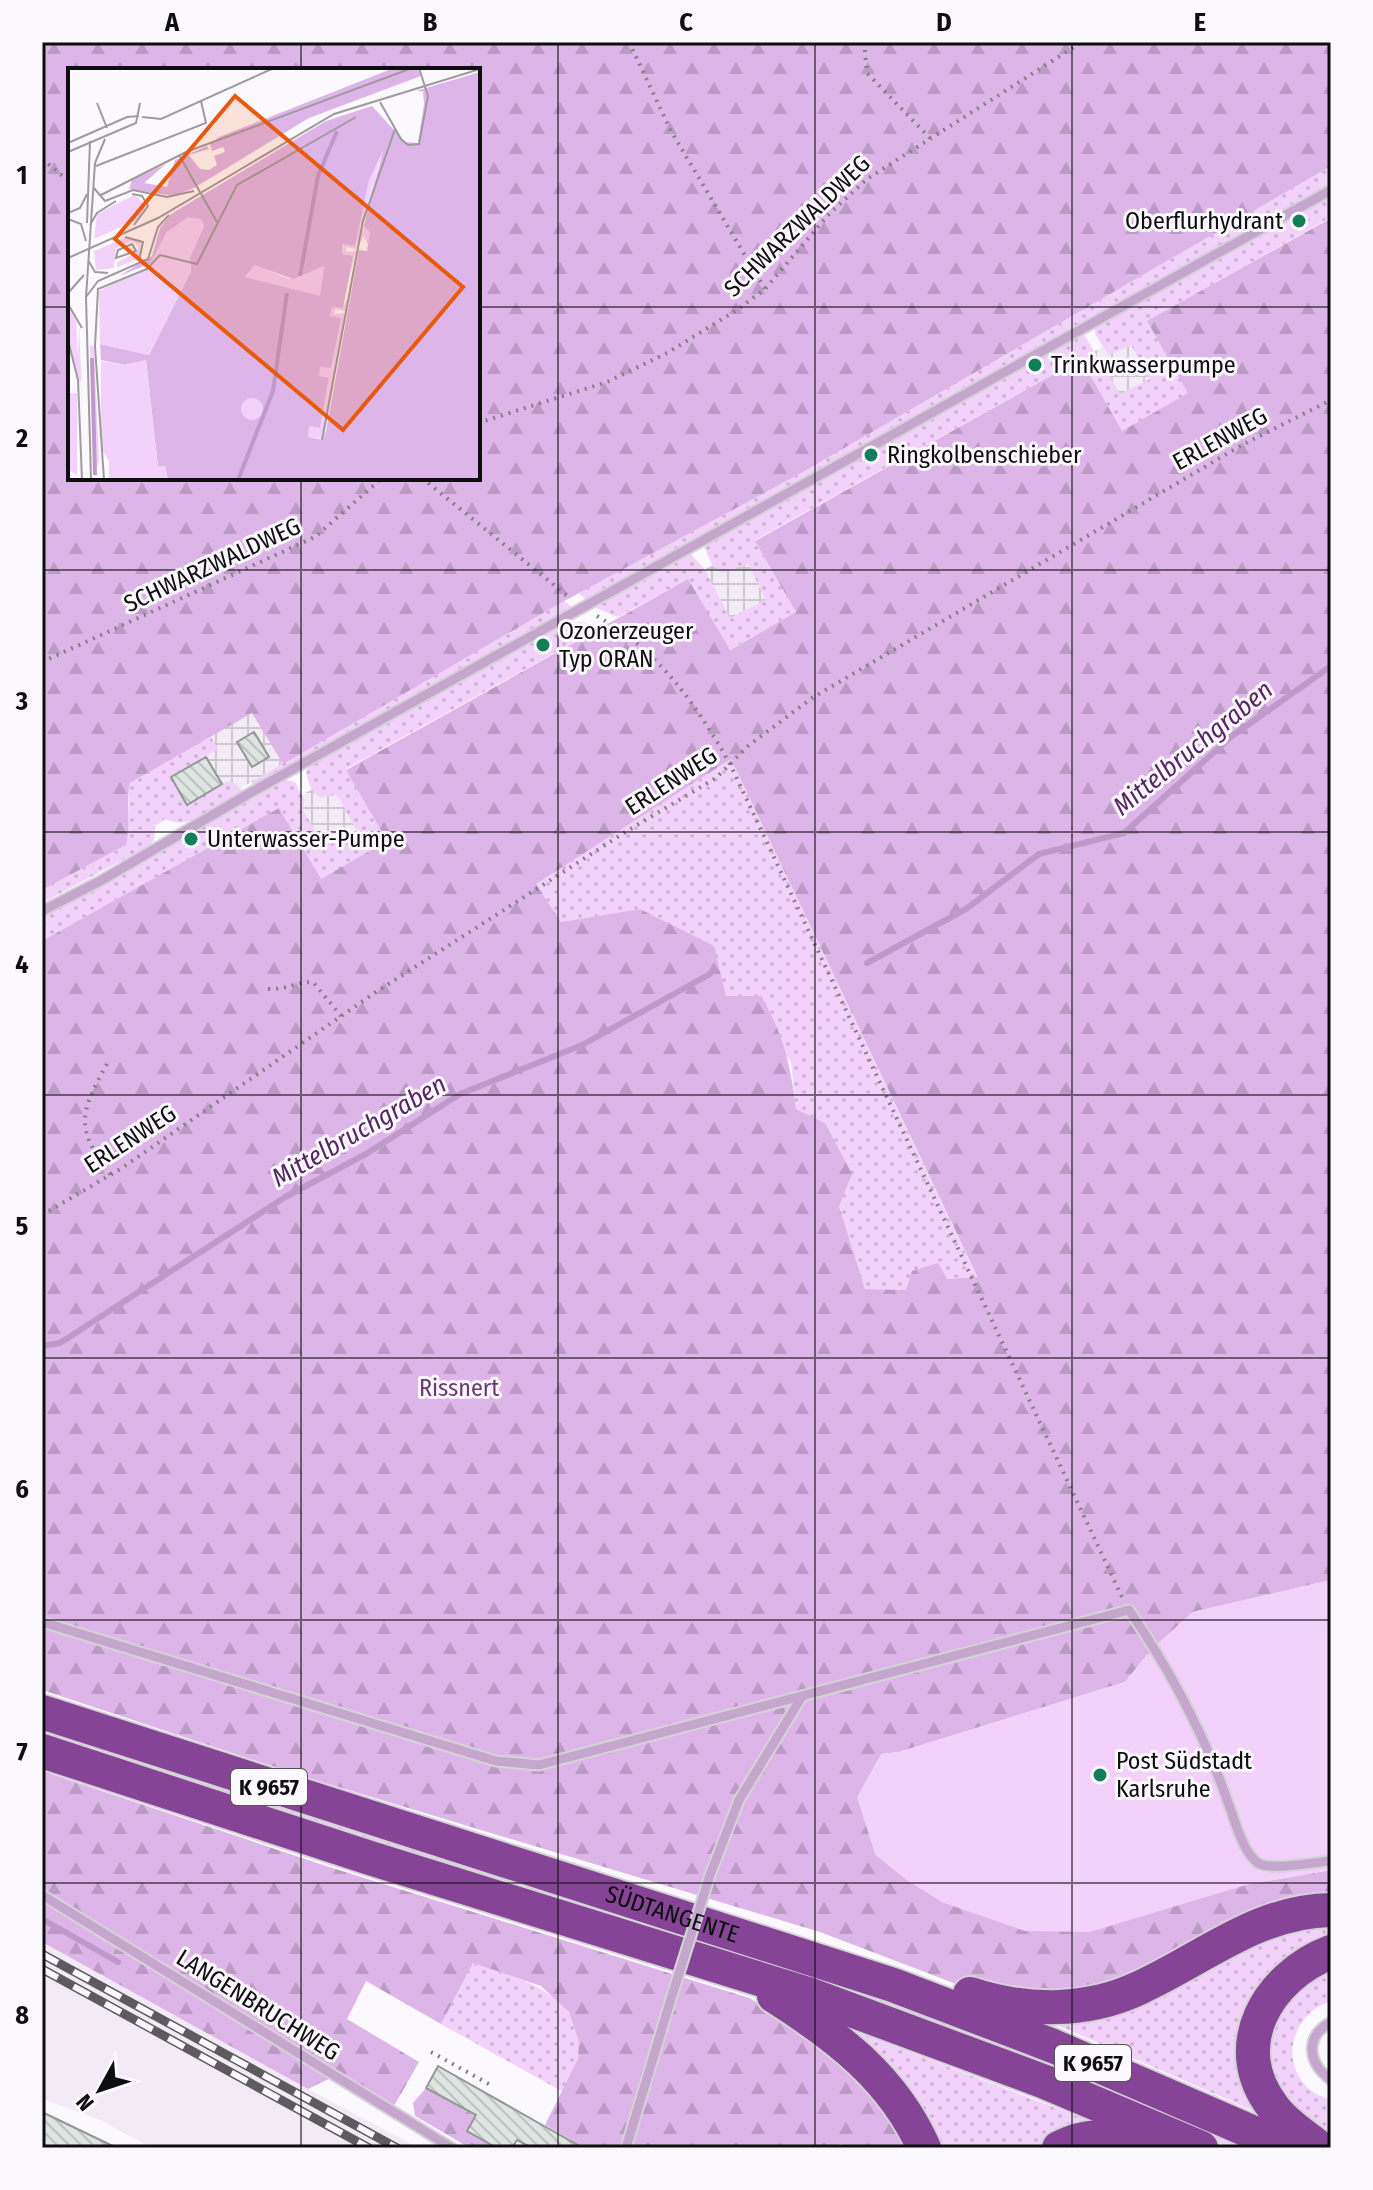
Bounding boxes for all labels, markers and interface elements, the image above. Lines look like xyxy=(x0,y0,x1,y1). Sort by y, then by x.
text: A xyxy=(164,7,180,38)
text: B xyxy=(423,7,438,38)
text: C xyxy=(679,7,693,38)
text: D xyxy=(936,7,952,38)
text: E xyxy=(1194,7,1206,38)
inset map xyxy=(68,68,480,480)
street label: SCHWARZWALDWEG xyxy=(718,149,876,303)
text: 1 xyxy=(17,160,28,191)
place label: Oberflurhydrant xyxy=(1125,207,1283,235)
marker: Oberflurhydrant xyxy=(1290,212,1308,230)
place label: Trinkwasserpumpe xyxy=(1051,351,1236,379)
marker: Trinkwasserpumpe xyxy=(1026,356,1044,374)
street label: ERLENWEG xyxy=(1168,402,1272,476)
text: 2 xyxy=(15,423,28,454)
place label: Ringkolbenschieber xyxy=(887,441,1082,469)
marker: Ringkolbenschieber xyxy=(862,446,880,464)
street label: SCHWARZWALDWEG xyxy=(119,512,305,618)
place label: Ozonerzeuger Typ ORAN xyxy=(559,617,694,673)
marker: Ozonerzeuger Typ ORAN xyxy=(534,636,552,654)
water label: Mittelbruchgraben xyxy=(1107,674,1279,822)
text: 3 xyxy=(15,686,28,717)
street label: ERLENWEG xyxy=(620,741,722,821)
place label: Unterwasser-Pumpe xyxy=(207,825,405,853)
marker: Unterwasser-Pumpe xyxy=(182,830,200,848)
text: 4 xyxy=(15,949,29,980)
water label: Mittelbruchgraben xyxy=(266,1068,452,1194)
street label: ERLENWEG xyxy=(79,1099,181,1179)
text: 5 xyxy=(16,1211,29,1242)
park label: Rissnert xyxy=(419,1374,499,1402)
text: 6 xyxy=(15,1474,29,1505)
text: 7 xyxy=(16,1737,28,1768)
place label: Post Südstadt Karlsruhe xyxy=(1116,1747,1252,1803)
marker: Post Südstadt Karlsruhe xyxy=(1091,1766,1109,1784)
road number: K 9657 xyxy=(231,1769,307,1805)
street label: SÜDTANGENTE xyxy=(602,1880,742,1949)
street label: LANGENBRUCHWEG xyxy=(171,1944,345,2066)
text: 8 xyxy=(15,2000,29,2031)
road number: K 9657 xyxy=(1055,2045,1131,2081)
north arrow xyxy=(60,2050,140,2130)
text: N xyxy=(70,2089,100,2116)

